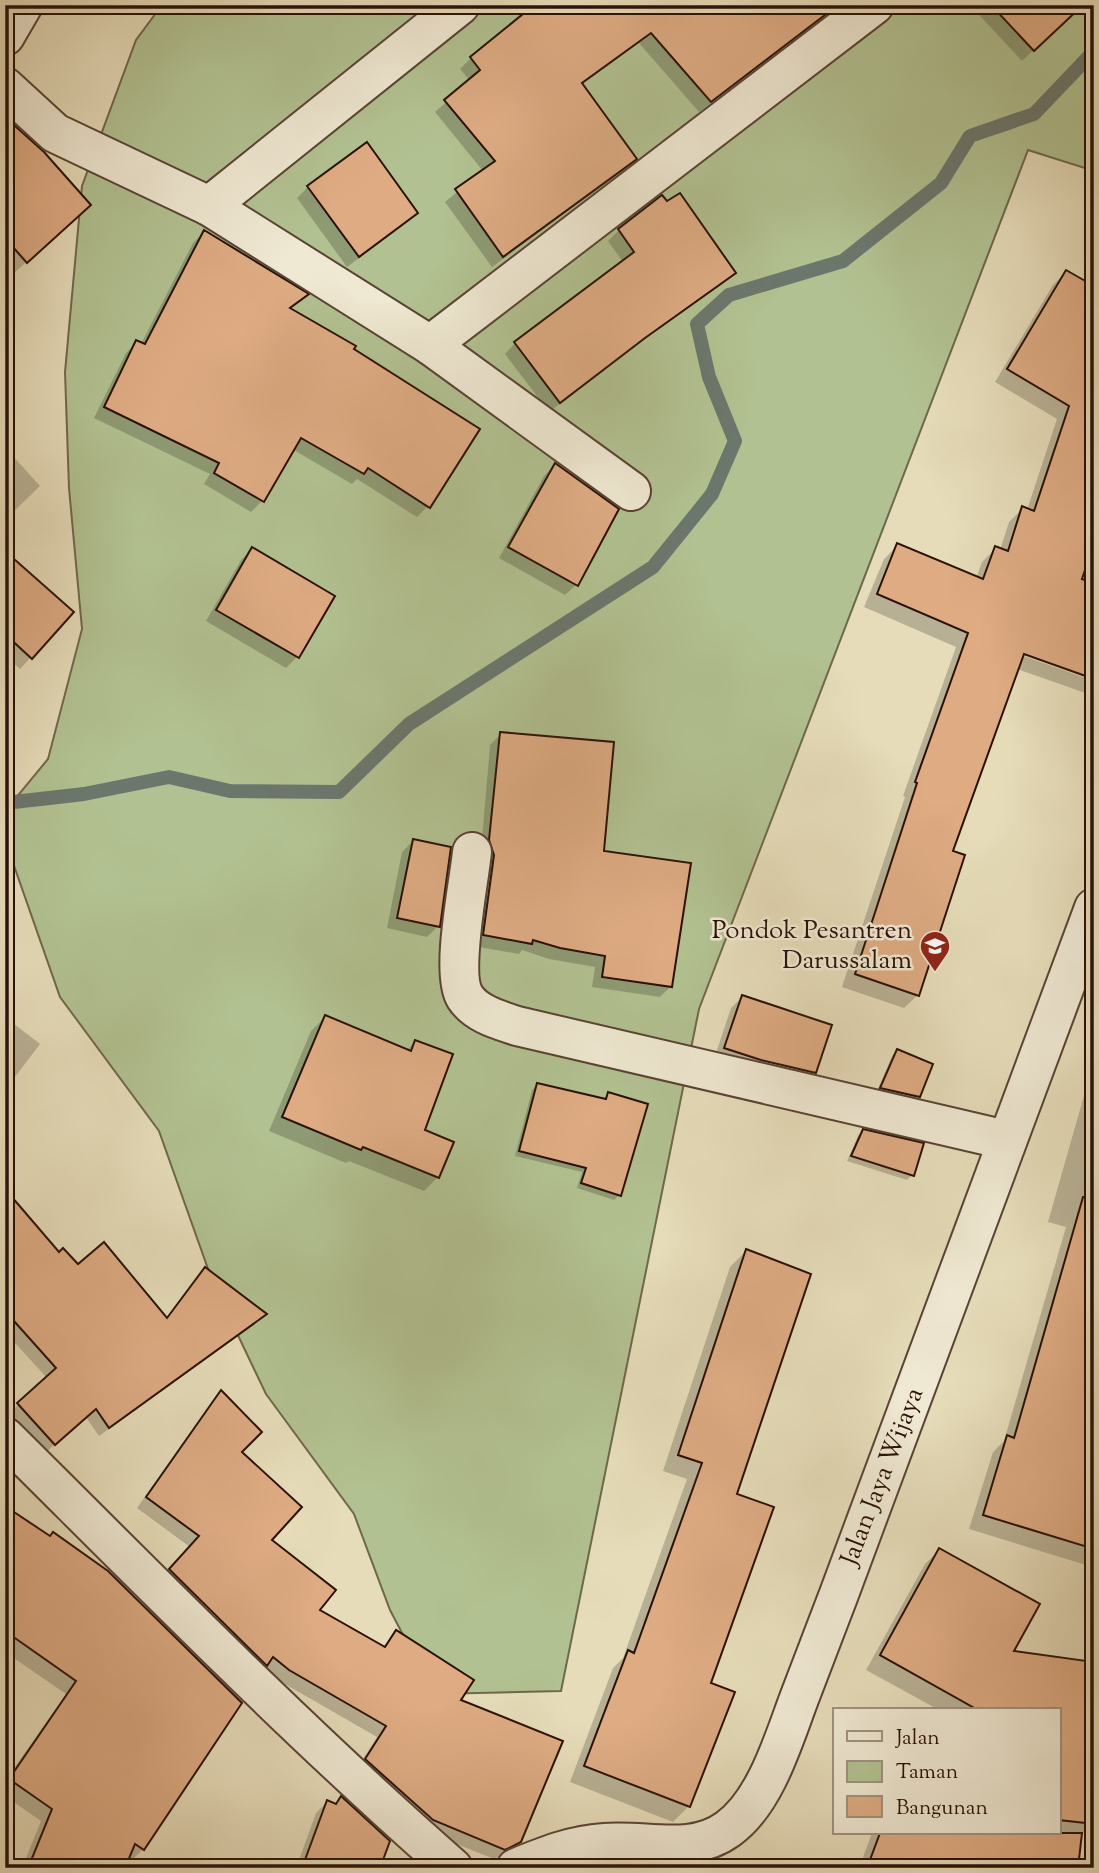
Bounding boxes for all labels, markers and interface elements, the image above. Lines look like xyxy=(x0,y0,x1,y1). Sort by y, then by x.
place label: Pondok Pesantren Darussalam xyxy=(712,913,912,980)
school or university icon: Pondok Pesantren Darussalam xyxy=(918,929,952,973)
street label: Jalan Jaya Wijaya xyxy=(831,1383,934,1573)
legend xyxy=(833,1708,1060,1834)
text: Jalan xyxy=(895,1724,940,1754)
text: Taman xyxy=(896,1758,958,1788)
text: Bangunan xyxy=(896,1794,988,1824)

